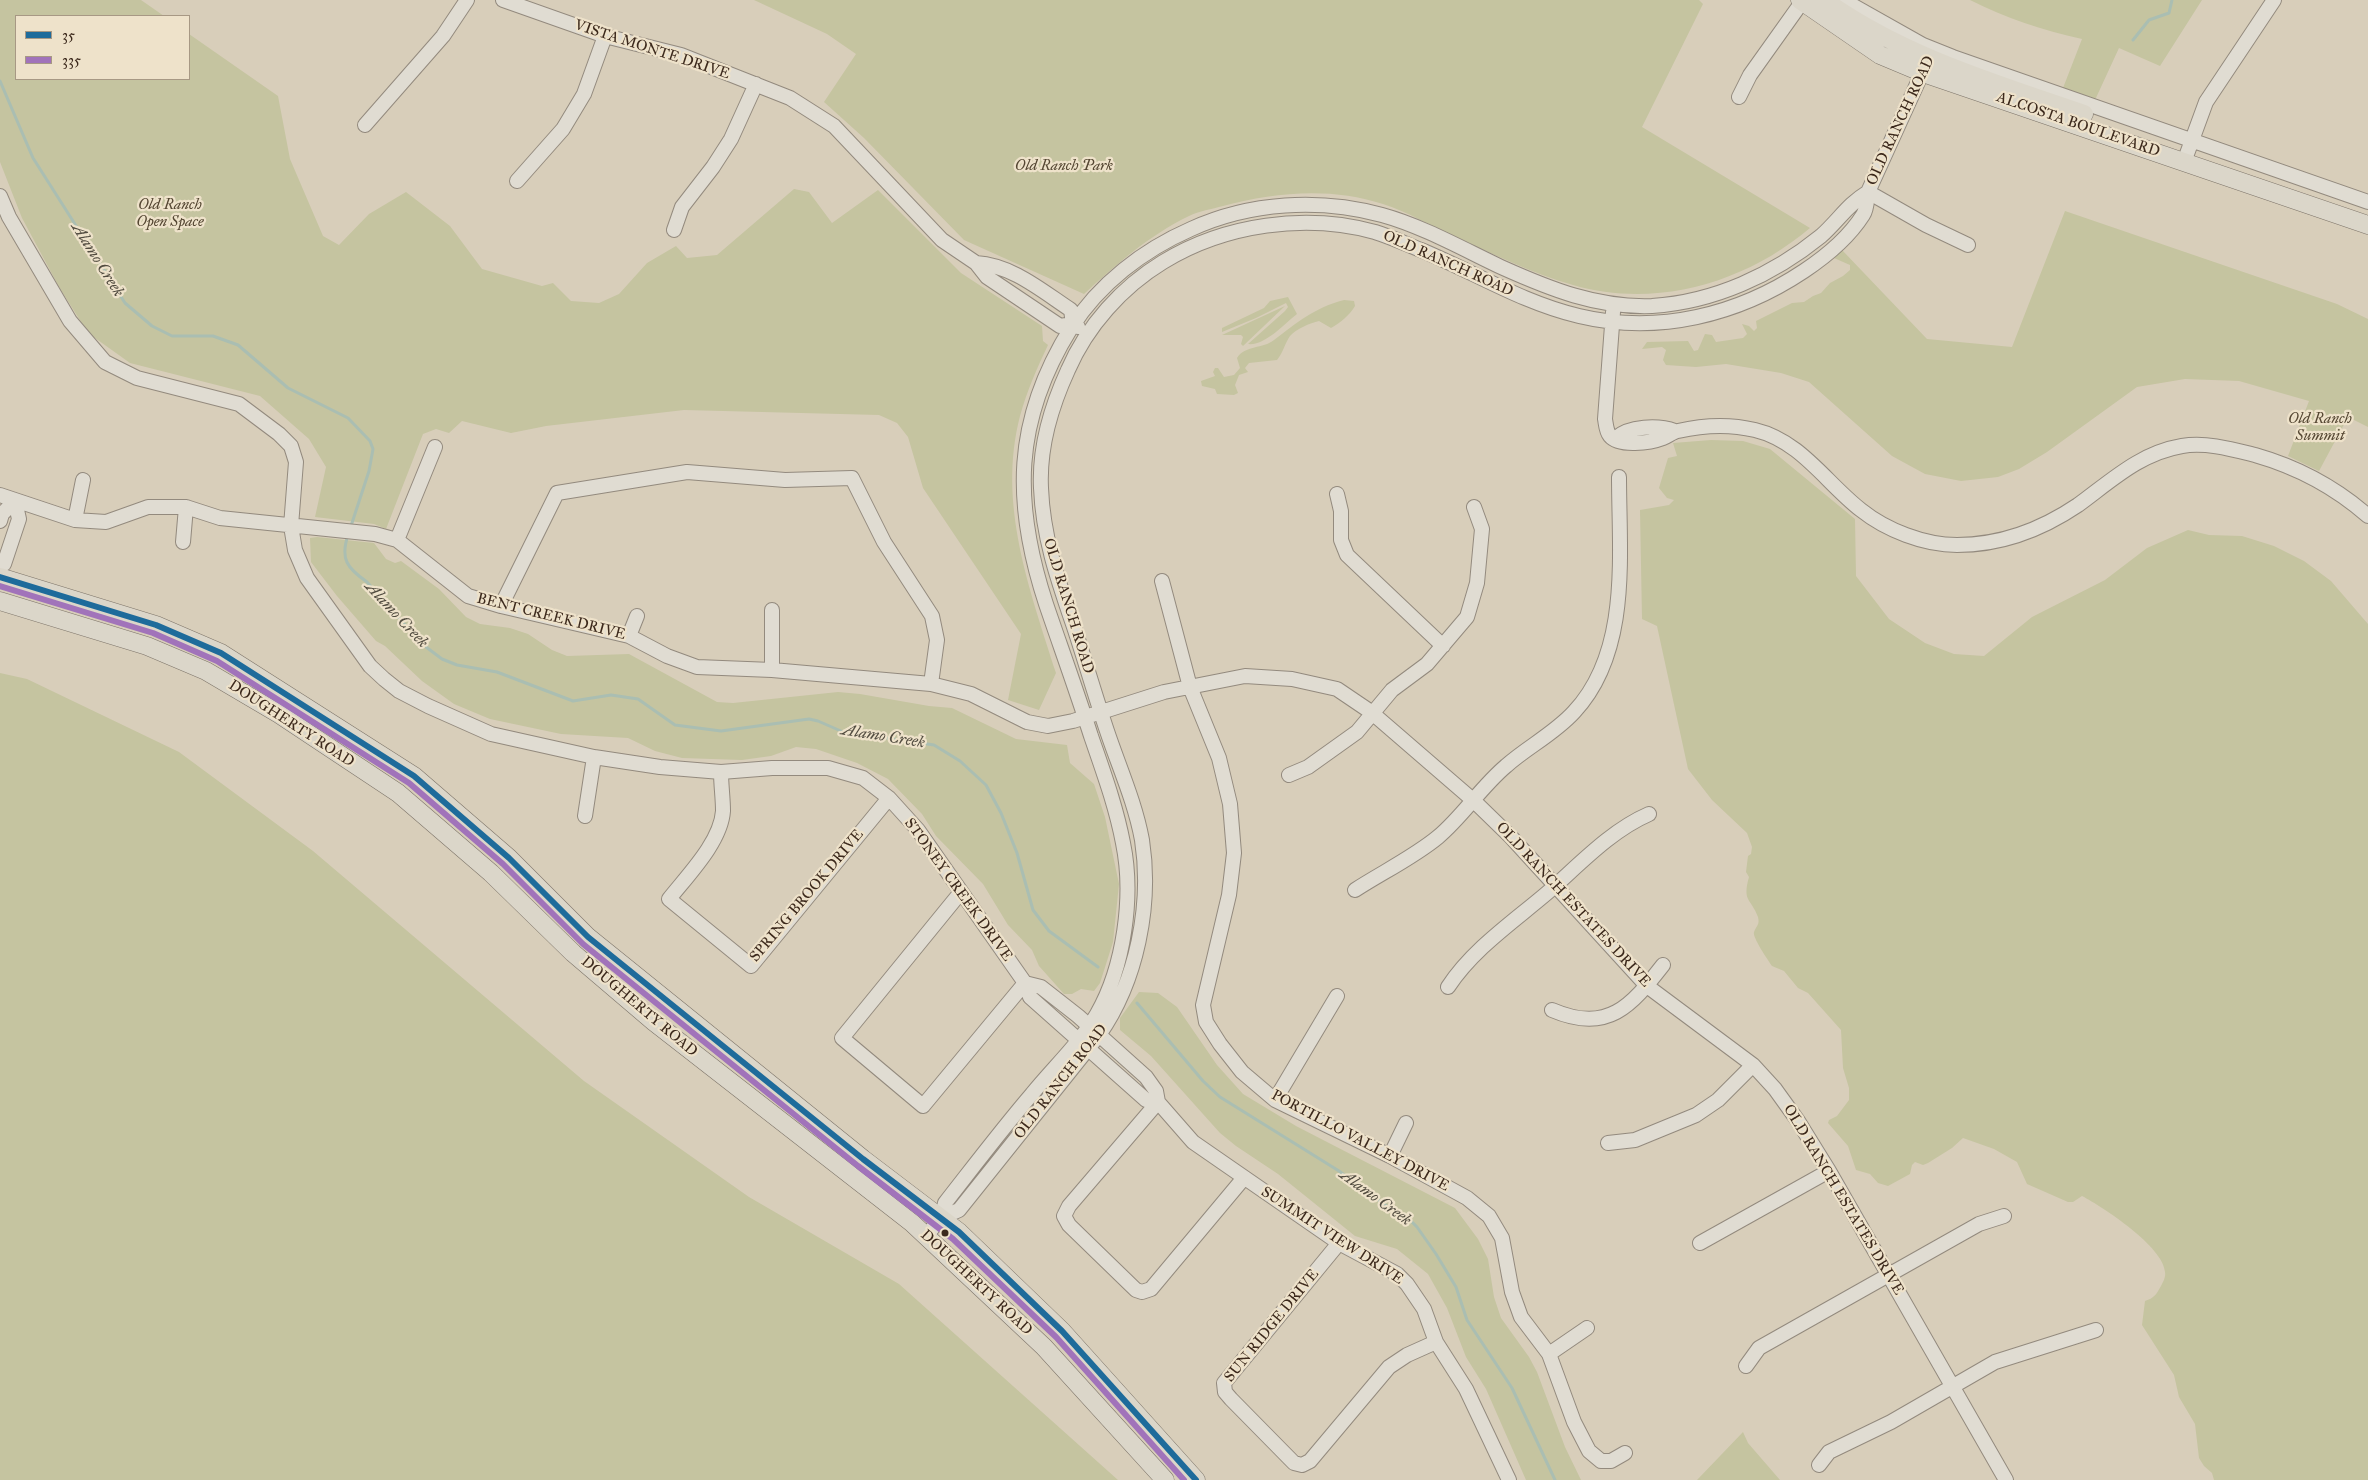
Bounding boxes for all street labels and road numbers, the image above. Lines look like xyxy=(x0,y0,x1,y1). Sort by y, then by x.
street label: VISTA MONTE DRIVE xyxy=(572,16,732,84)
street label: OLD RANCH ROAD xyxy=(1863,54,1939,188)
street label: ALCOSTA BOULEVARD xyxy=(1994,89,2162,161)
street label: OLD RANCH ROAD xyxy=(1380,227,1516,301)
street label: OLD RANCH ROAD xyxy=(1039,536,1097,676)
street label: BENT CREEK DRIVE xyxy=(475,590,627,644)
street label: DOUGHERTY ROAD xyxy=(225,677,357,771)
street label: STONEY CREEK DRIVE xyxy=(900,815,1016,965)
street label: OLD RANCH ESTATES DRIVE xyxy=(1492,819,1654,991)
street label: SPRING BROOK DRIVE xyxy=(746,826,868,966)
street label: DOUGHERTY ROAD xyxy=(577,953,701,1061)
street label: OLD RANCH ROAD xyxy=(1011,1021,1111,1143)
street label: PORTILLO VALLEY DRIVE xyxy=(1268,1086,1452,1196)
street label: OLD RANCH ESTATES DRIVE xyxy=(1779,1102,1907,1298)
street label: SUMMIT VIEW DRIVE xyxy=(1257,1183,1407,1289)
street label: DOUGHERTY ROAD xyxy=(916,1227,1036,1339)
street label: SUN RIDGE DRIVE xyxy=(1221,1266,1323,1386)

